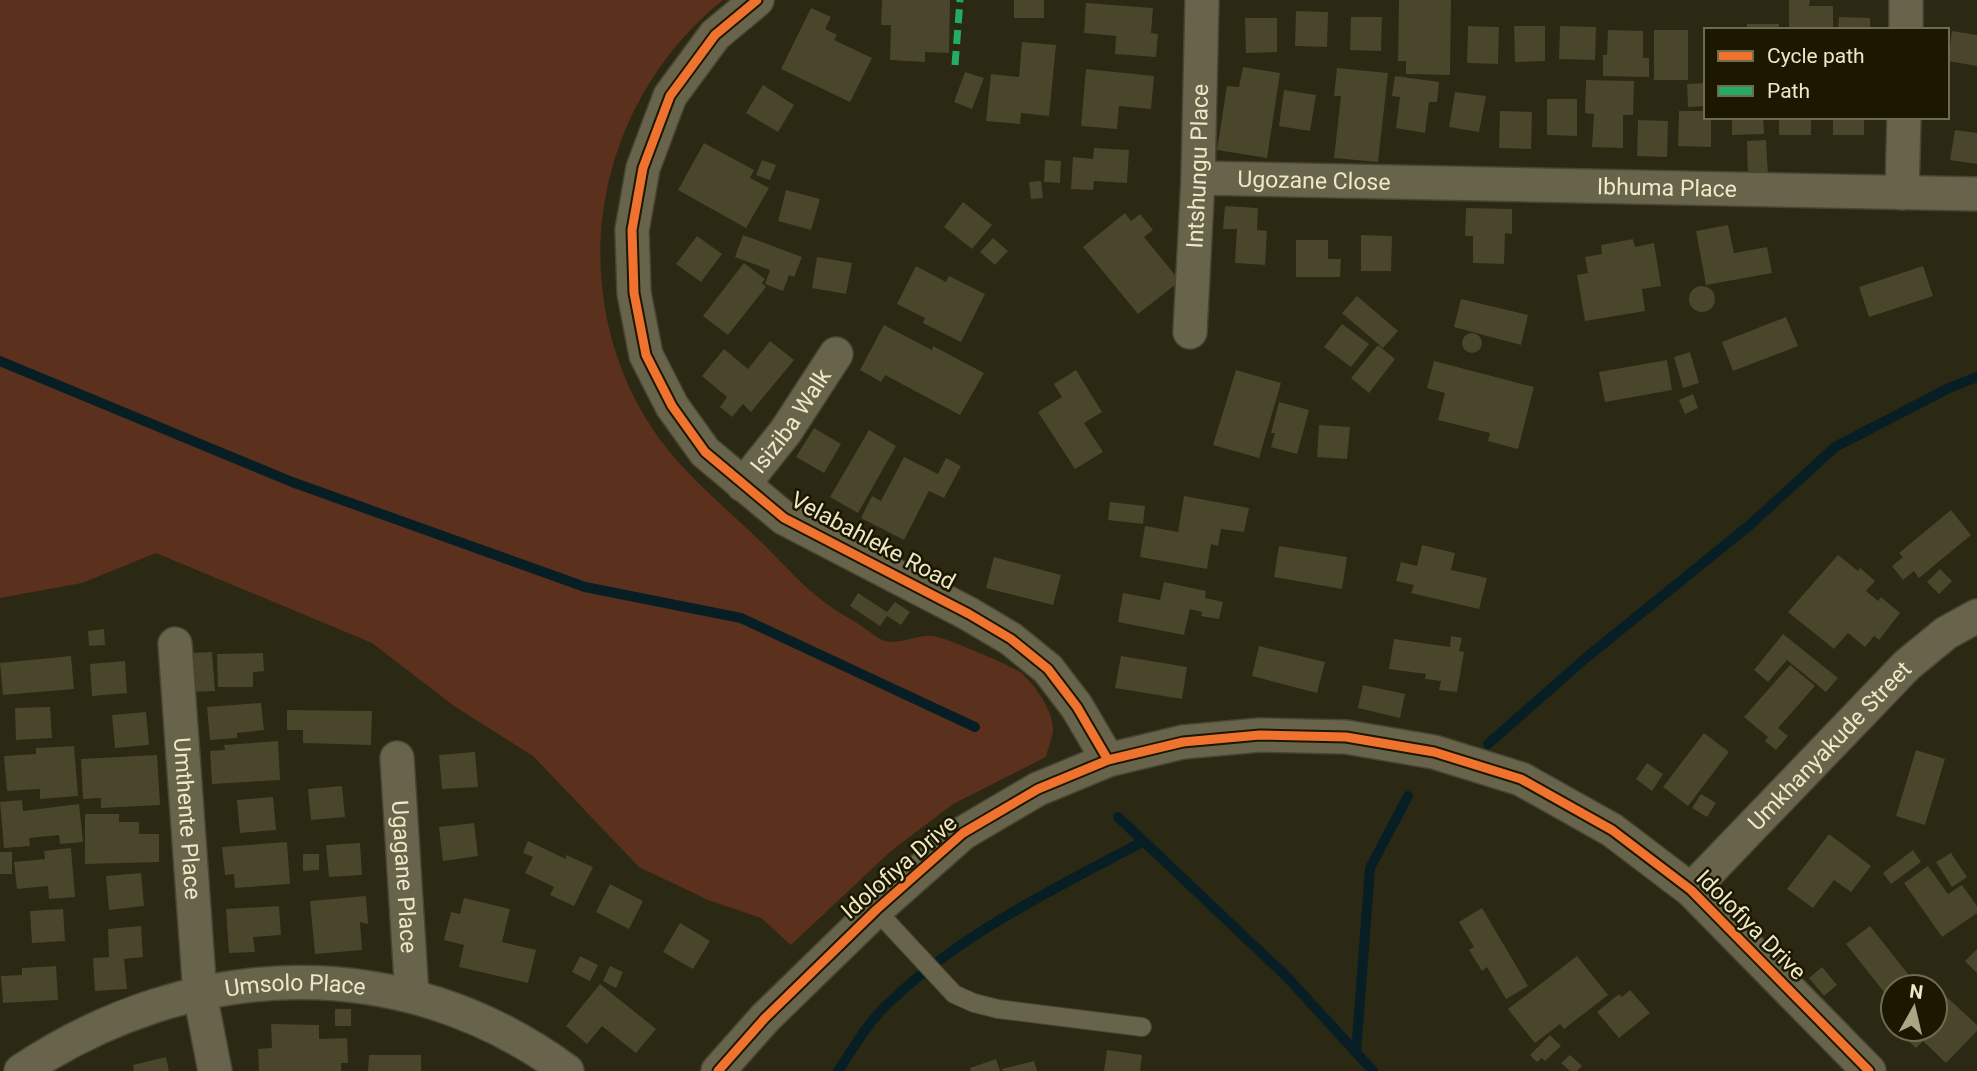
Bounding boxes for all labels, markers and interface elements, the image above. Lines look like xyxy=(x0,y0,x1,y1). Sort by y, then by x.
legend xyxy=(1704,28,1949,119)
text: Cycle path xyxy=(1767,44,1865,68)
text: Path xyxy=(1767,79,1810,103)
street label: Intshungu Place xyxy=(1181,84,1214,249)
street label: Ugozane Close xyxy=(1237,165,1391,195)
street label: Ibhuma Place xyxy=(1597,173,1737,203)
street label: Isiziba Walk xyxy=(744,363,837,478)
street label: Velabahleke Road xyxy=(786,486,960,596)
street label: Umkhanyakude Street xyxy=(1742,656,1917,836)
street label: Umthente Place xyxy=(168,737,207,901)
street label: Ugagane Place xyxy=(386,799,423,954)
street label: Idolofiya Drive xyxy=(836,809,962,925)
street label: Idolofiya Drive xyxy=(1690,864,1812,986)
street label: Umsolo Place xyxy=(223,969,367,1002)
north arrow xyxy=(1879,973,1949,1043)
text: N xyxy=(1908,979,1925,1004)

